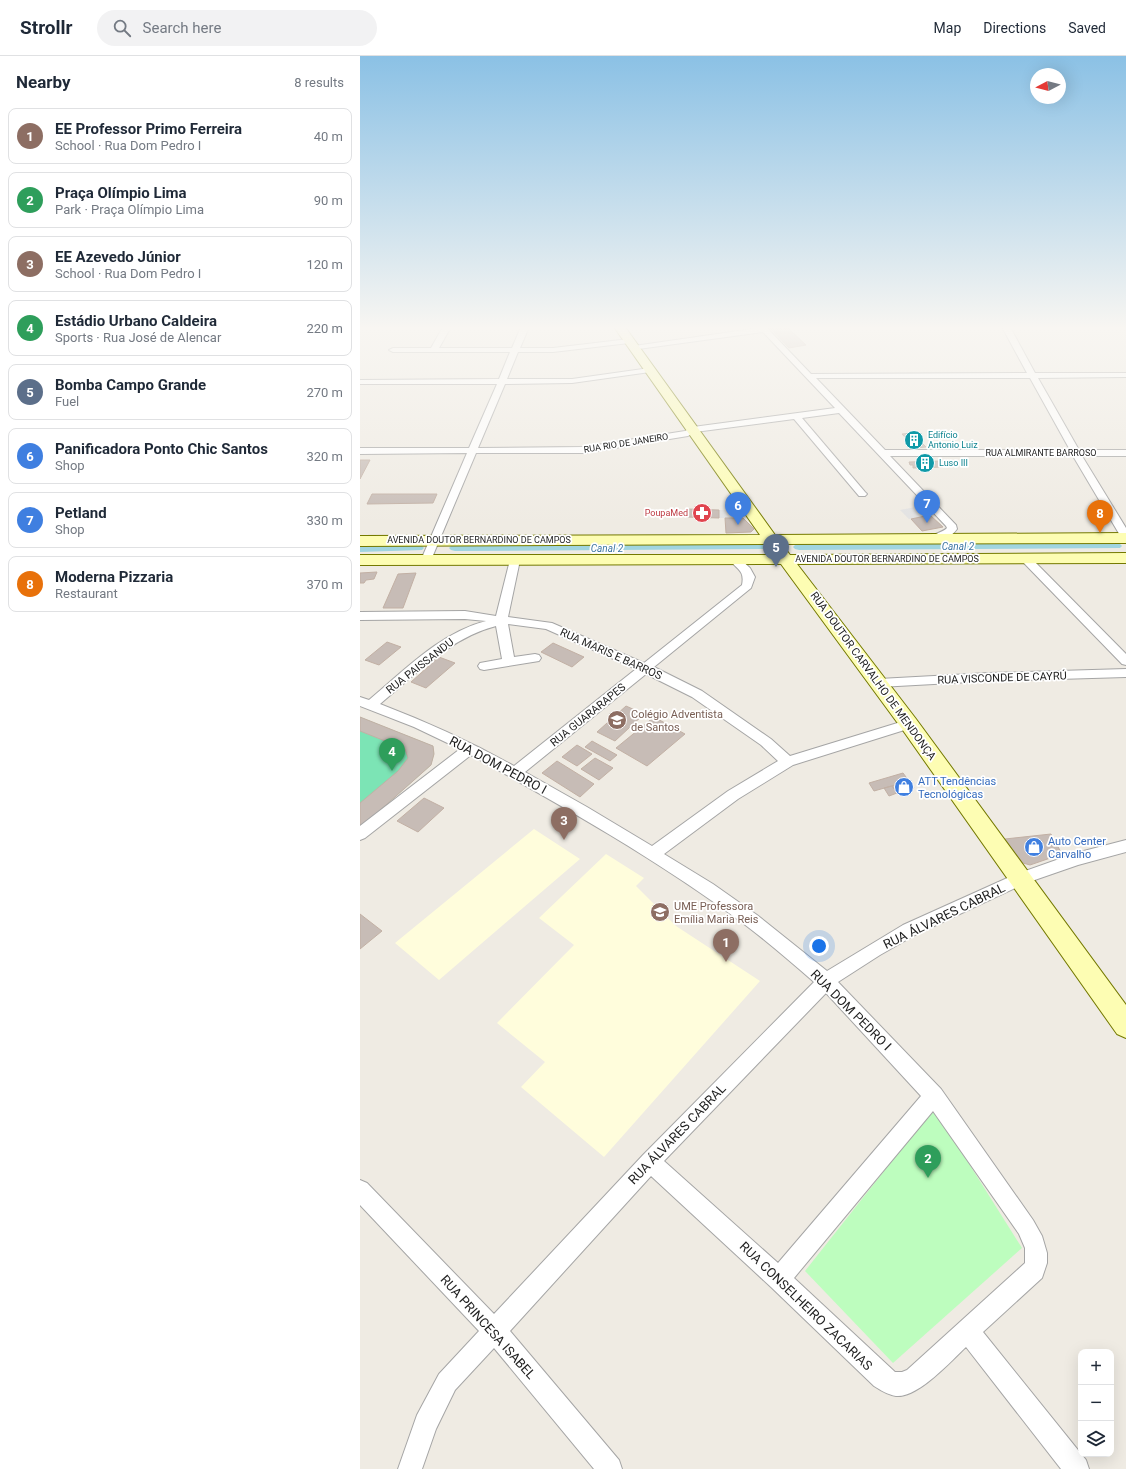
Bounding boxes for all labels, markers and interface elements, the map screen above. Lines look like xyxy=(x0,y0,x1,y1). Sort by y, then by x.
search box xyxy=(97,10,377,46)
text: Strollr xyxy=(20,16,73,39)
icon: search xyxy=(111,17,133,39)
text: Search here xyxy=(143,19,221,37)
text: Map xyxy=(934,20,961,36)
text: Directions xyxy=(983,20,1046,36)
text: Saved xyxy=(1068,20,1106,36)
north arrow xyxy=(1030,68,1066,104)
text: Nearby xyxy=(16,72,71,92)
text: 8 results xyxy=(294,75,344,90)
text: EE Professor Primo Ferreira xyxy=(55,120,242,138)
text: 1 xyxy=(26,129,34,144)
text: 40 m xyxy=(314,129,343,144)
text: School · Rua Dom Pedro I xyxy=(55,138,201,153)
text: Praça Olímpio Lima xyxy=(55,184,187,202)
text: 2 xyxy=(26,193,34,208)
text: 90 m xyxy=(314,193,343,208)
text: Park · Praça Olímpio Lima xyxy=(55,202,204,217)
text: EE Azevedo Júnior xyxy=(55,248,181,266)
text: 3 xyxy=(26,257,34,272)
text: 120 m xyxy=(306,257,343,272)
text: School · Rua Dom Pedro I xyxy=(55,266,201,281)
text: Estádio Urbano Caldeira xyxy=(55,312,217,330)
text: 4 xyxy=(26,321,34,336)
text: 220 m xyxy=(306,321,343,336)
text: Sports · Rua José de Alencar xyxy=(55,330,221,345)
text: Bomba Campo Grande xyxy=(55,376,206,394)
text: 5 xyxy=(26,385,34,400)
text: 270 m xyxy=(306,385,343,400)
text: Fuel xyxy=(55,394,79,409)
building icon: Edifício Antonio Luiz xyxy=(903,429,925,451)
place label: Edifício Antonio Luiz xyxy=(928,430,978,450)
street label: RUA RIO DE JANEIRO xyxy=(583,431,669,455)
text: Panificadora Ponto Chic Santos xyxy=(55,440,268,458)
street label: RUA ALMIRANTE BARROSO xyxy=(985,448,1097,458)
text: 6 xyxy=(26,449,34,464)
text: 320 m xyxy=(306,449,343,464)
building icon: Luso III xyxy=(914,452,936,474)
text: Shop xyxy=(55,458,85,473)
place label: Luso III xyxy=(939,458,968,468)
pin: 7 xyxy=(914,490,940,523)
pin: 6 xyxy=(725,492,751,525)
pin: 8 xyxy=(1087,500,1113,533)
pharmacy icon: PoupaMed xyxy=(691,502,713,524)
text: Petland xyxy=(55,504,107,522)
place label: PoupaMed xyxy=(645,508,688,518)
text: 7 xyxy=(26,513,34,528)
text: 330 m xyxy=(306,513,343,528)
text: Shop xyxy=(55,522,85,537)
pin: 5 xyxy=(763,534,789,567)
street label: AVENIDA DOUTOR BERNARDINO DE CAMPOS xyxy=(387,535,571,545)
water label: Canal 2 xyxy=(942,541,975,552)
water label: Canal 2 xyxy=(591,543,624,554)
street label: AVENIDA DOUTOR BERNARDINO DE CAMPOS xyxy=(795,554,979,564)
text: Moderna Pizzaria xyxy=(55,568,173,586)
text: 8 xyxy=(26,577,34,592)
text: 370 m xyxy=(306,577,343,592)
text: Restaurant xyxy=(55,586,118,601)
street label: RUA DOUTOR CARVALHO DE MENDONÇA xyxy=(808,589,939,763)
street label: RUA MARIS E BARROS xyxy=(558,626,664,683)
street label: RUA PAISSANDU xyxy=(383,635,457,697)
street label: RUA VISCONDE DE CAYRÚ xyxy=(937,669,1067,687)
street label: RUA GUARARAPES xyxy=(548,680,629,749)
place label: Colégio Adventista de Santos xyxy=(631,708,723,734)
school or university icon: Colégio Adventista de Santos xyxy=(606,709,628,731)
street label: RUA DOM PEDRO I xyxy=(447,733,549,797)
pin: 4 xyxy=(379,738,405,771)
place label: ATT Tendências Tecnológicas xyxy=(918,775,996,801)
shop icon: ATT Tendências Tecnológicas xyxy=(893,776,915,798)
pin: 3 xyxy=(551,807,577,840)
place label: Auto Center Carvalho xyxy=(1048,835,1106,861)
shop icon: Auto Center Carvalho xyxy=(1023,836,1045,858)
street label: RUA ÁLVARES CABRAL xyxy=(881,880,1007,952)
place label: UME Professora Emília Maria Reis xyxy=(674,900,759,926)
school or university icon: UME Professora Emília Maria Reis xyxy=(649,901,671,923)
pin: 1 xyxy=(713,929,739,962)
your location xyxy=(809,936,829,956)
street label: RUA DOM PEDRO I xyxy=(808,967,894,1053)
street label: RUA ÁLVARES CABRAL xyxy=(625,1081,729,1187)
pin: 2 xyxy=(915,1145,941,1178)
street label: RUA CONSELHEIRO ZACARIAS xyxy=(737,1239,876,1373)
street label: RUA PRINCESA ISABEL xyxy=(437,1272,539,1382)
map controls xyxy=(1078,1349,1114,1457)
button: + xyxy=(1078,1349,1114,1385)
button: − xyxy=(1078,1385,1114,1421)
button: layers xyxy=(1078,1421,1114,1457)

